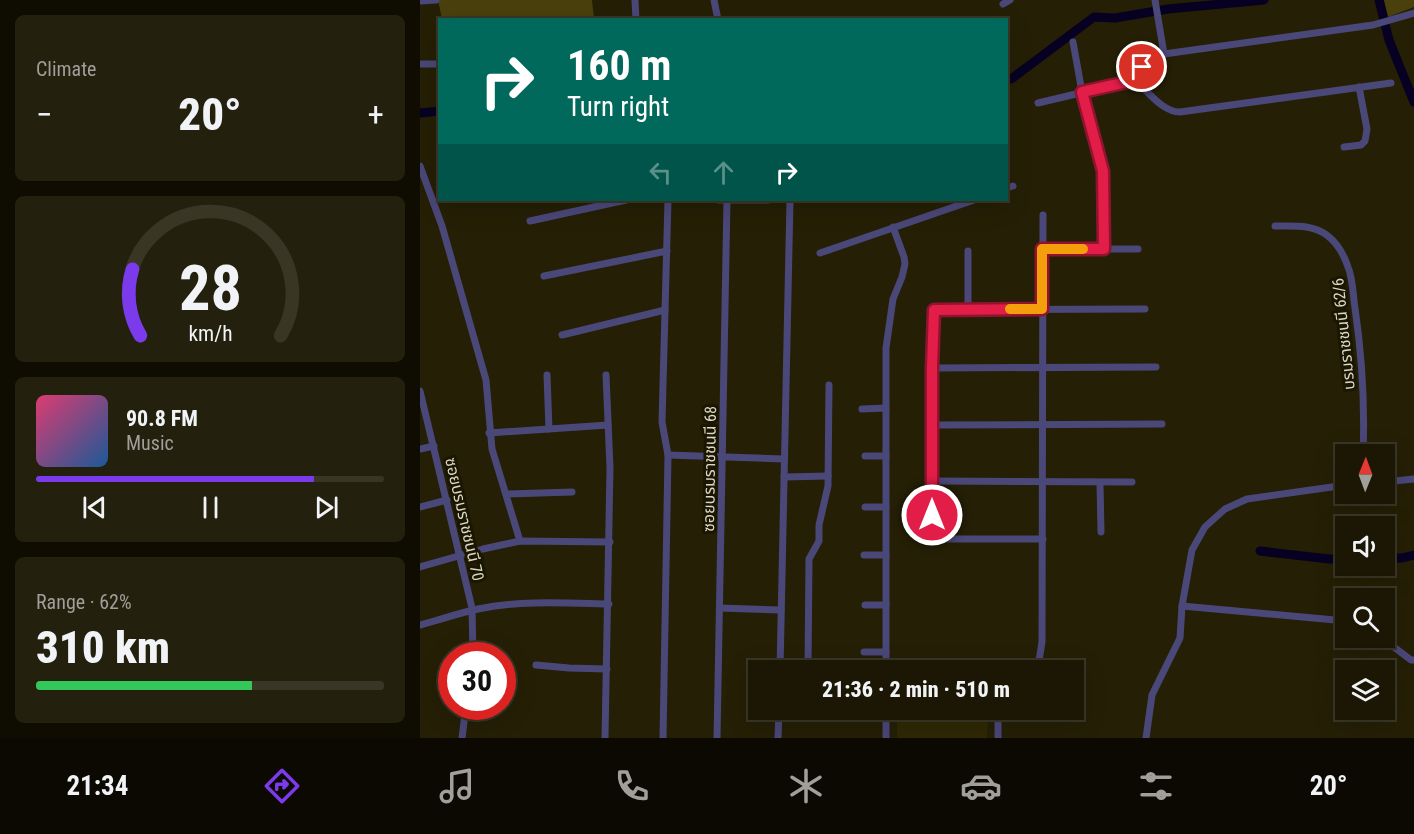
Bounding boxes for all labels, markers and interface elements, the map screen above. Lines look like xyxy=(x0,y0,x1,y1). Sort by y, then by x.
text: 160 m xyxy=(567,41,672,90)
pin xyxy=(1116,41,1167,92)
icon: right xyxy=(468,42,546,120)
icon: arrive xyxy=(1125,50,1158,83)
text: Climate xyxy=(36,57,96,81)
text: 20° xyxy=(178,88,242,141)
text: Turn right xyxy=(567,91,669,123)
text: − xyxy=(36,95,53,134)
text: + xyxy=(368,95,384,134)
icon: left xyxy=(644,156,677,189)
icon: ahead xyxy=(707,156,740,189)
icon: right xyxy=(770,156,803,189)
text: 28 xyxy=(178,252,242,325)
street label: บรมราชชนนี 62/6 xyxy=(1328,277,1359,391)
text: km/h xyxy=(188,321,232,346)
text: 90.8 FM xyxy=(126,406,198,431)
street label: ซอยบรมราชชนนี 68 xyxy=(699,406,720,532)
text: Music xyxy=(126,431,174,455)
north arrow xyxy=(1335,444,1395,504)
map controls xyxy=(1335,444,1395,720)
street label: ซอยบรมราชชนนี 70 xyxy=(441,456,488,583)
position arrow xyxy=(900,483,964,547)
icon: previous xyxy=(78,491,111,524)
icon: pause xyxy=(194,491,227,524)
icon: next xyxy=(310,491,343,524)
button: sound xyxy=(1335,516,1395,576)
button: search xyxy=(1335,588,1395,648)
text: Range · 62% xyxy=(36,590,132,614)
text: 310 km xyxy=(36,621,170,674)
speed limit sign: 30 xyxy=(438,642,516,720)
button: layers xyxy=(1335,660,1395,720)
text: 21:36 · 2 min · 510 m xyxy=(822,677,1010,702)
icon: directions xyxy=(261,765,303,807)
icon: music xyxy=(436,765,478,807)
icon: phone xyxy=(611,765,653,807)
icon: climate xyxy=(785,765,827,807)
icon: car xyxy=(960,765,1002,807)
icon: filters xyxy=(1135,765,1177,807)
text: 21:34 xyxy=(66,770,128,802)
text: 20° xyxy=(1310,770,1348,802)

